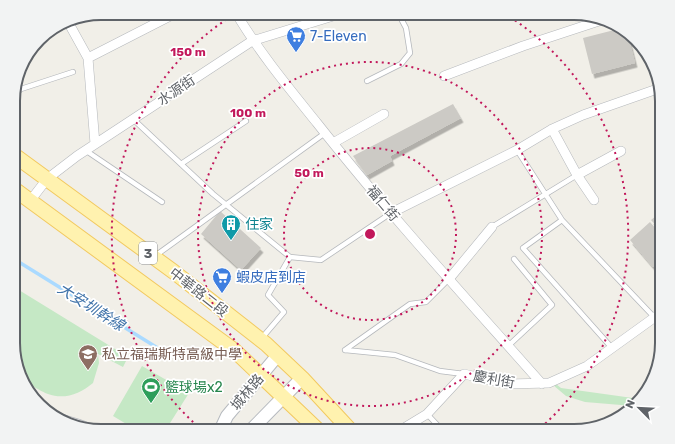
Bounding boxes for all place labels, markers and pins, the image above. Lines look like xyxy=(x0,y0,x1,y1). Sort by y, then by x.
supermarket icon: 7-Eleven xyxy=(285,25,307,53)
place label: 7-Eleven xyxy=(310,28,367,45)
building icon: 住家 xyxy=(220,213,242,241)
place label: 住家 xyxy=(245,216,273,233)
centre of rings xyxy=(363,227,377,241)
supermarket icon: 蝦皮店到店 xyxy=(211,266,233,294)
place label: 蝦皮店到店 xyxy=(236,269,306,286)
school or university icon: 私立福瑞斯特高級中學 xyxy=(77,343,99,371)
place label: 私立福瑞斯特高級中學 xyxy=(102,346,242,363)
sports icon: 籃球場x2 xyxy=(140,376,162,404)
place label: 籃球場x2 xyxy=(165,379,223,396)

